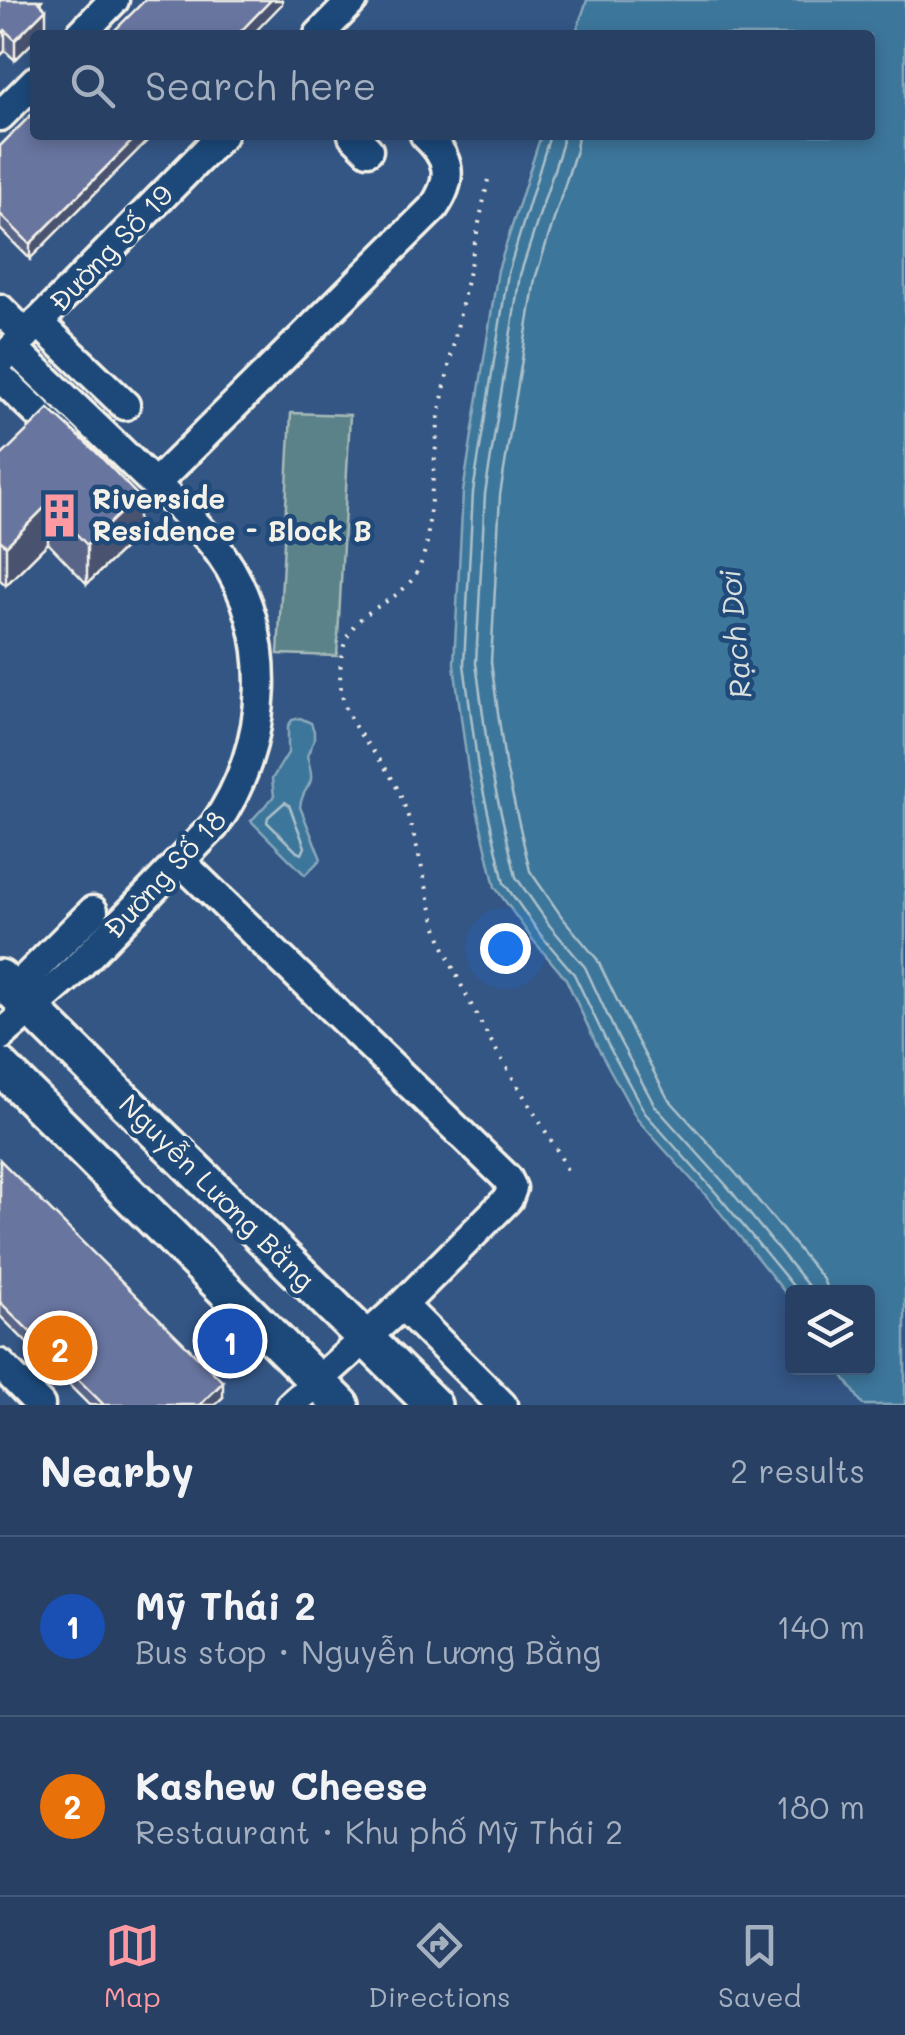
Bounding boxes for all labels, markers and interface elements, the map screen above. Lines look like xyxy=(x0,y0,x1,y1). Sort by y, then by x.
search box xyxy=(30,30,875,140)
icon: search xyxy=(65,58,120,113)
text: Search here xyxy=(145,60,376,110)
street label: Đường Số 19 xyxy=(41,176,180,319)
place label: Riverside Residence - Block B xyxy=(92,480,372,548)
building icon: Riverside Residence - Block B xyxy=(35,491,83,539)
water label: Rạch Dơi xyxy=(708,567,760,701)
street label: Đường Số 18 xyxy=(95,801,233,945)
your location xyxy=(480,923,531,974)
street label: Nguyễn Lương Bằng xyxy=(112,1086,323,1297)
map controls xyxy=(785,1285,875,1375)
button: layers xyxy=(785,1285,875,1375)
pin: 1 xyxy=(198,1304,262,1378)
pin: 2 xyxy=(28,1310,92,1386)
text: Nearby xyxy=(40,1443,194,1498)
text: 2 results xyxy=(730,1449,865,1491)
text: Mỹ Thái 2 xyxy=(135,1580,316,1630)
text: 1 xyxy=(65,1605,80,1647)
text: 140 m xyxy=(776,1605,865,1647)
text: Bus stop · Nguyễn Lương Bằng xyxy=(135,1630,601,1672)
text: Kashew Cheese xyxy=(135,1760,428,1810)
text: 2 xyxy=(64,1785,81,1827)
text: 180 m xyxy=(776,1785,865,1827)
text: Restaurant · Khu phố Mỹ Thái 2 xyxy=(135,1810,623,1852)
tab: Map xyxy=(104,1918,161,2014)
tab: Directions xyxy=(368,1918,511,2014)
tab: Saved xyxy=(718,1918,801,2014)

